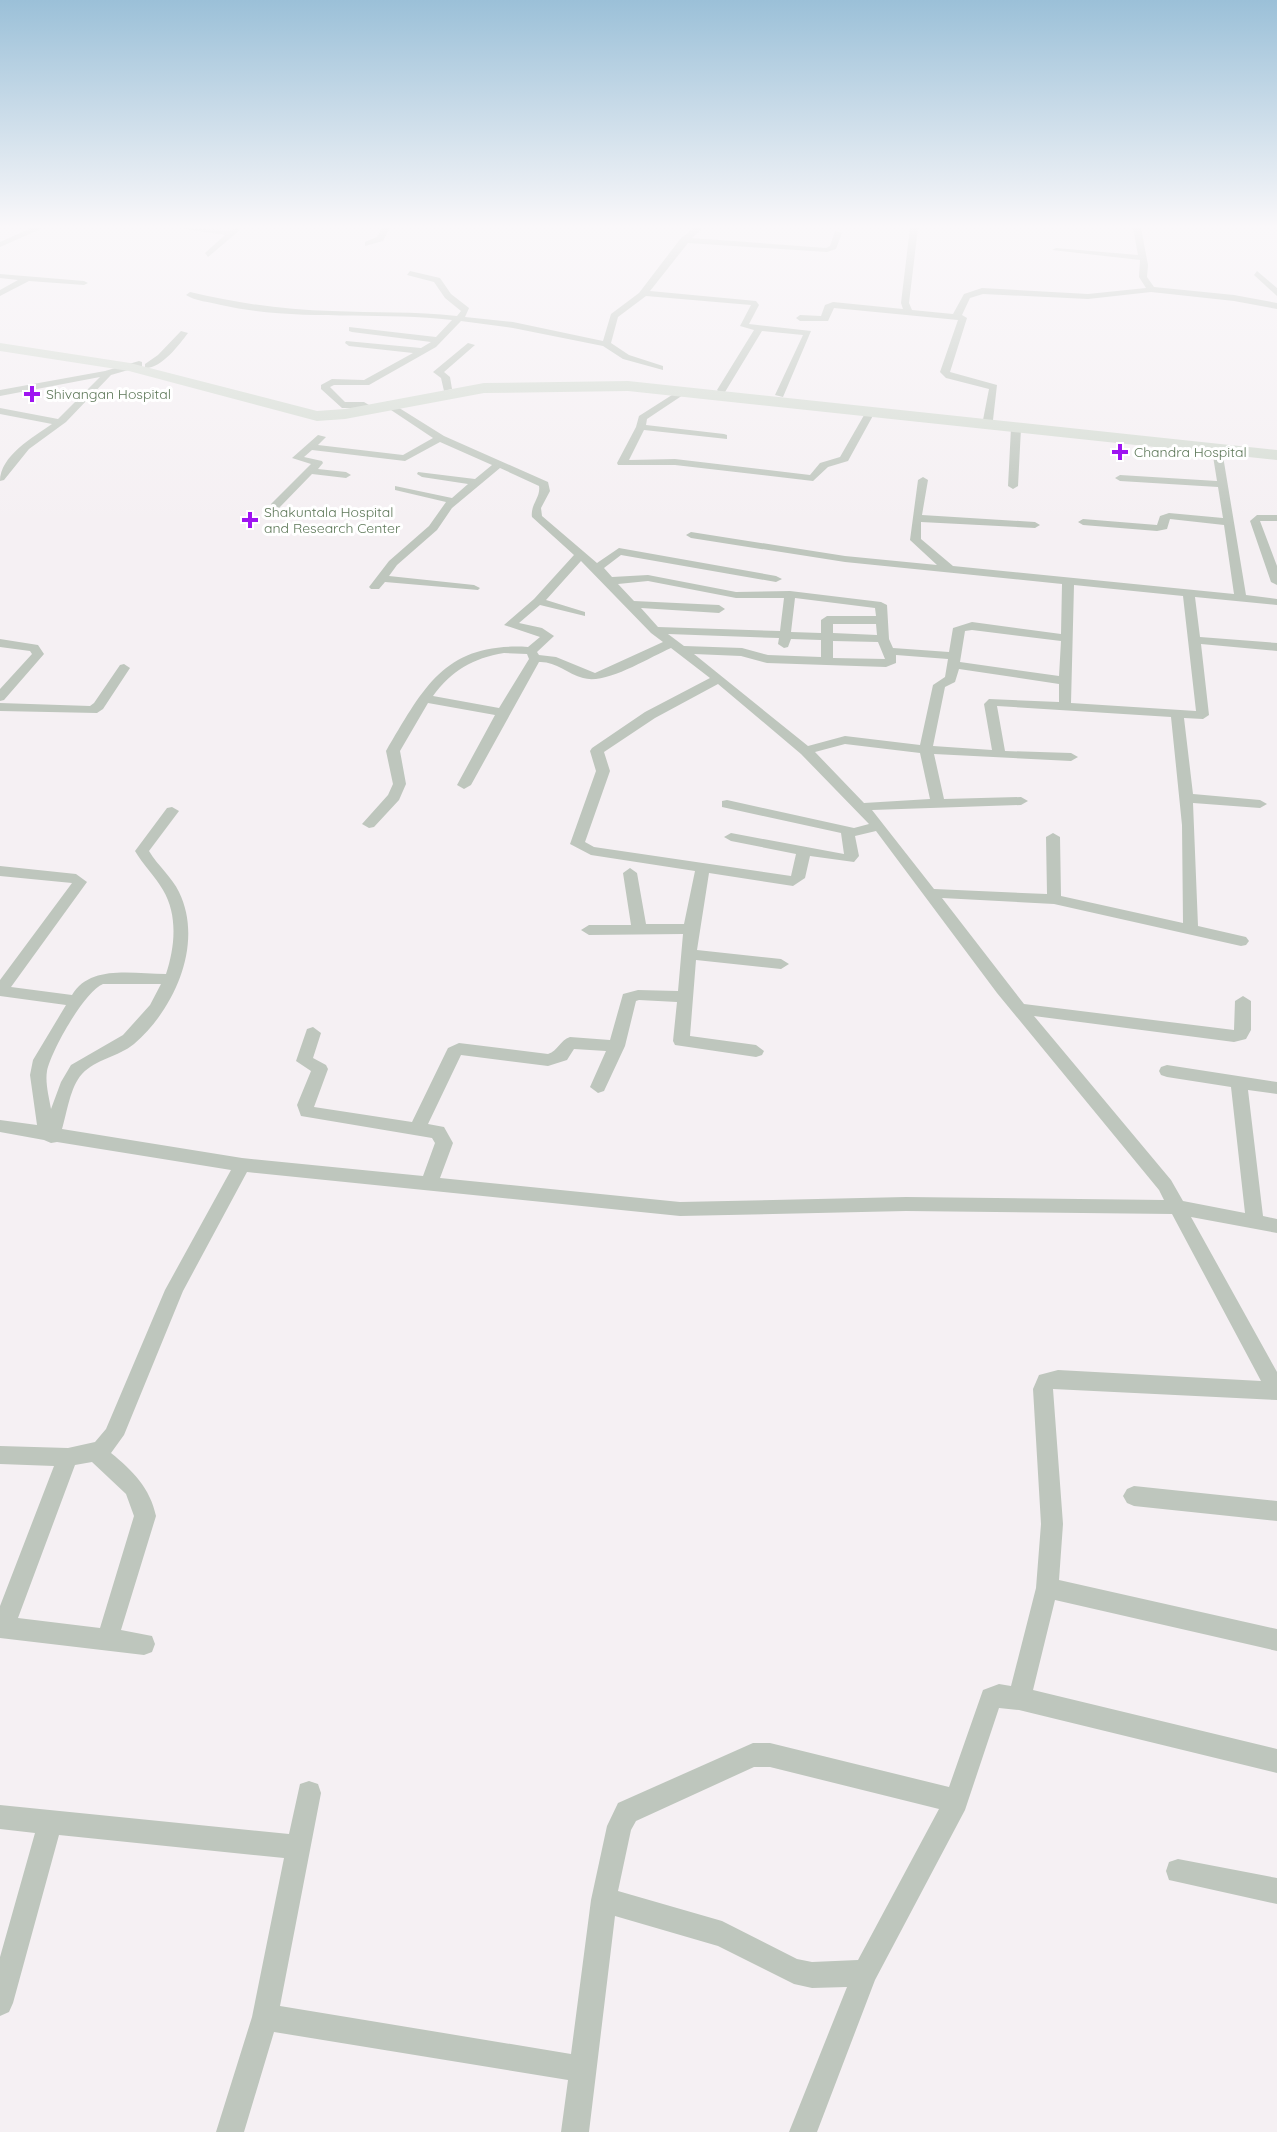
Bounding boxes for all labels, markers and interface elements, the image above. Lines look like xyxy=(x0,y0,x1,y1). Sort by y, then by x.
marker: Shivangan Hospital xyxy=(23,385,41,403)
place label: Shivangan Hospital xyxy=(46,385,171,403)
marker: Chandra Hospital xyxy=(1111,443,1129,461)
place label: Chandra Hospital xyxy=(1134,443,1247,461)
place label: Shakuntala Hospital and Research Center xyxy=(264,503,401,537)
marker: Shakuntala Hospital and Research Center xyxy=(241,511,259,529)

